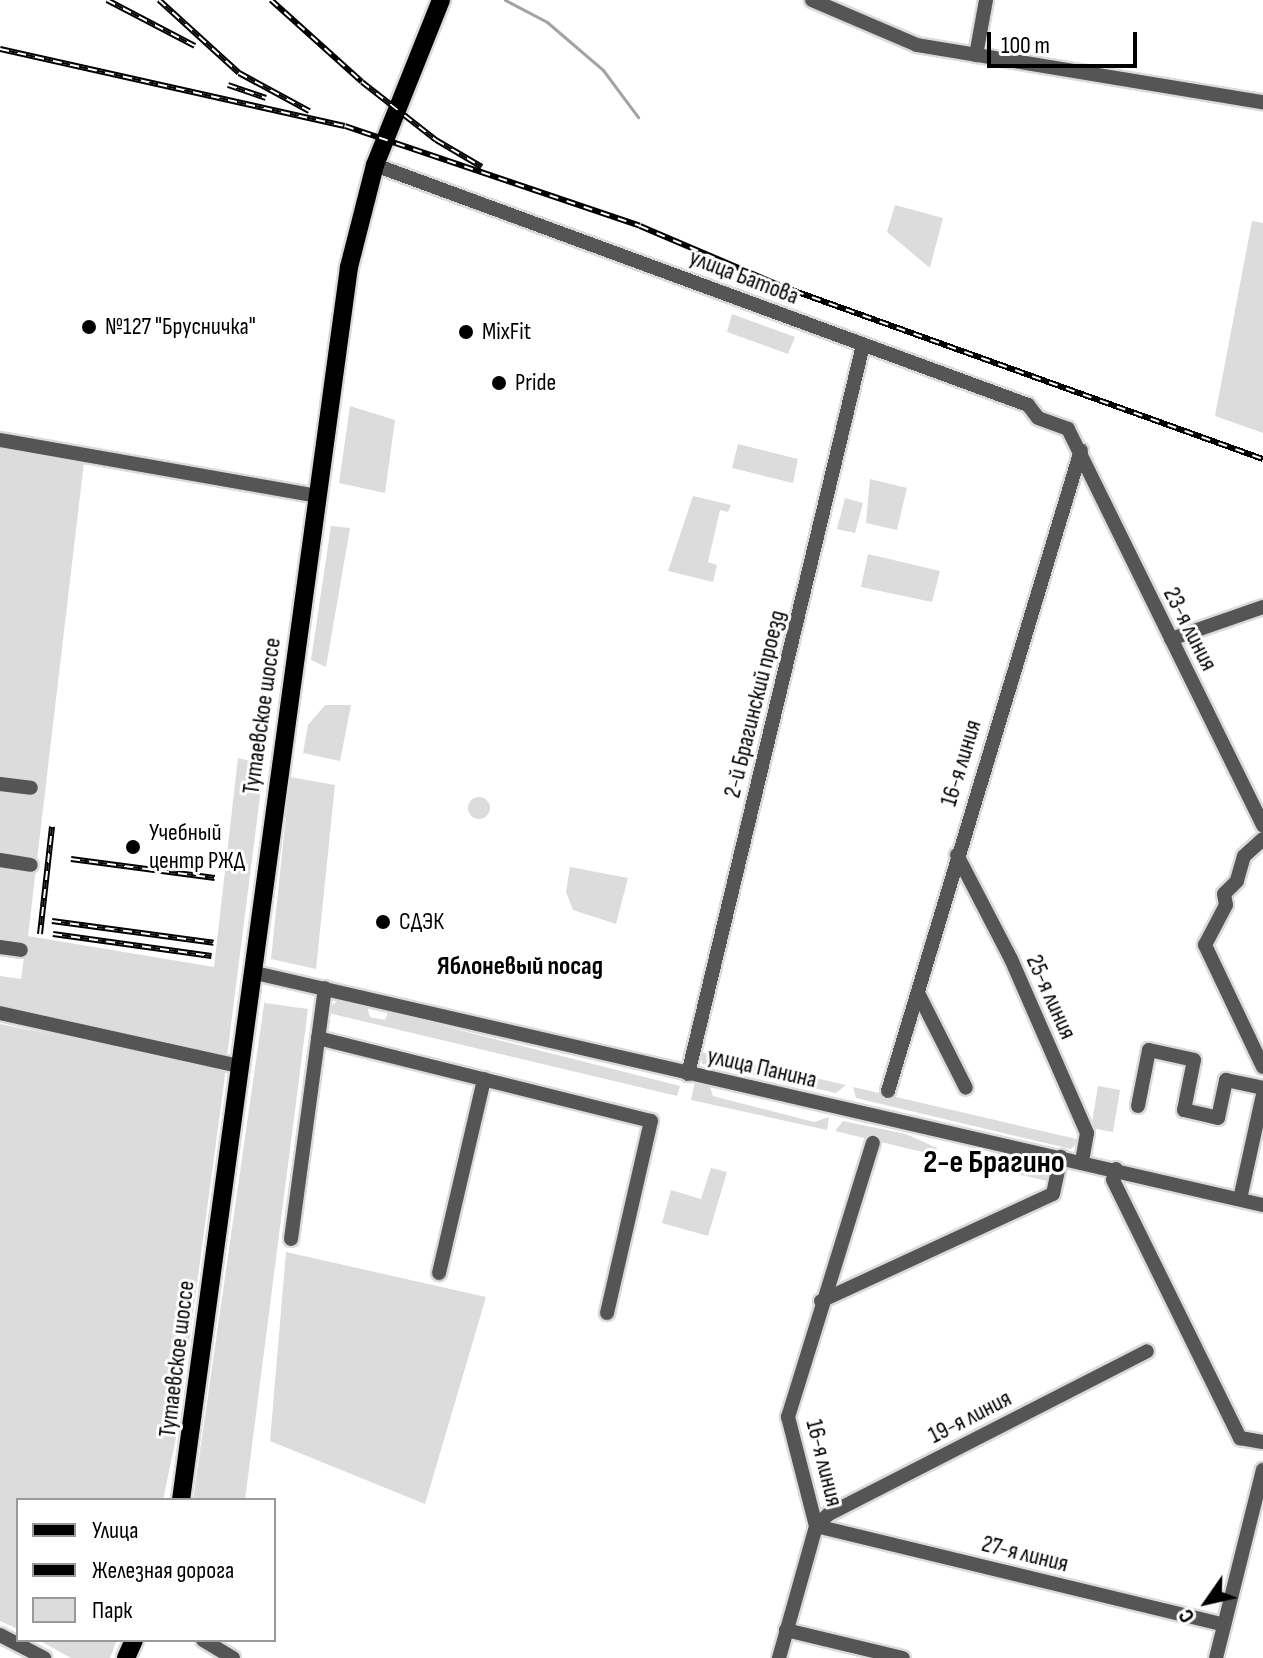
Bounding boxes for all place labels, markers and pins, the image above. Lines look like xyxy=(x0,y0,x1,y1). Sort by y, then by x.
place label: №127 "Брусничка" xyxy=(105,313,256,341)
marker: №127 "Брусничка" xyxy=(80,318,98,336)
place label: MixFit xyxy=(482,318,531,346)
marker: MixFit xyxy=(457,323,475,341)
place label: Pride xyxy=(515,369,556,397)
marker: Pride xyxy=(490,374,508,392)
place label: Учебный центр РЖД xyxy=(149,819,245,875)
marker: Учебный центр РЖД xyxy=(124,838,142,856)
place label: СДЭК xyxy=(399,908,444,936)
marker: СДЭК xyxy=(374,913,392,931)

